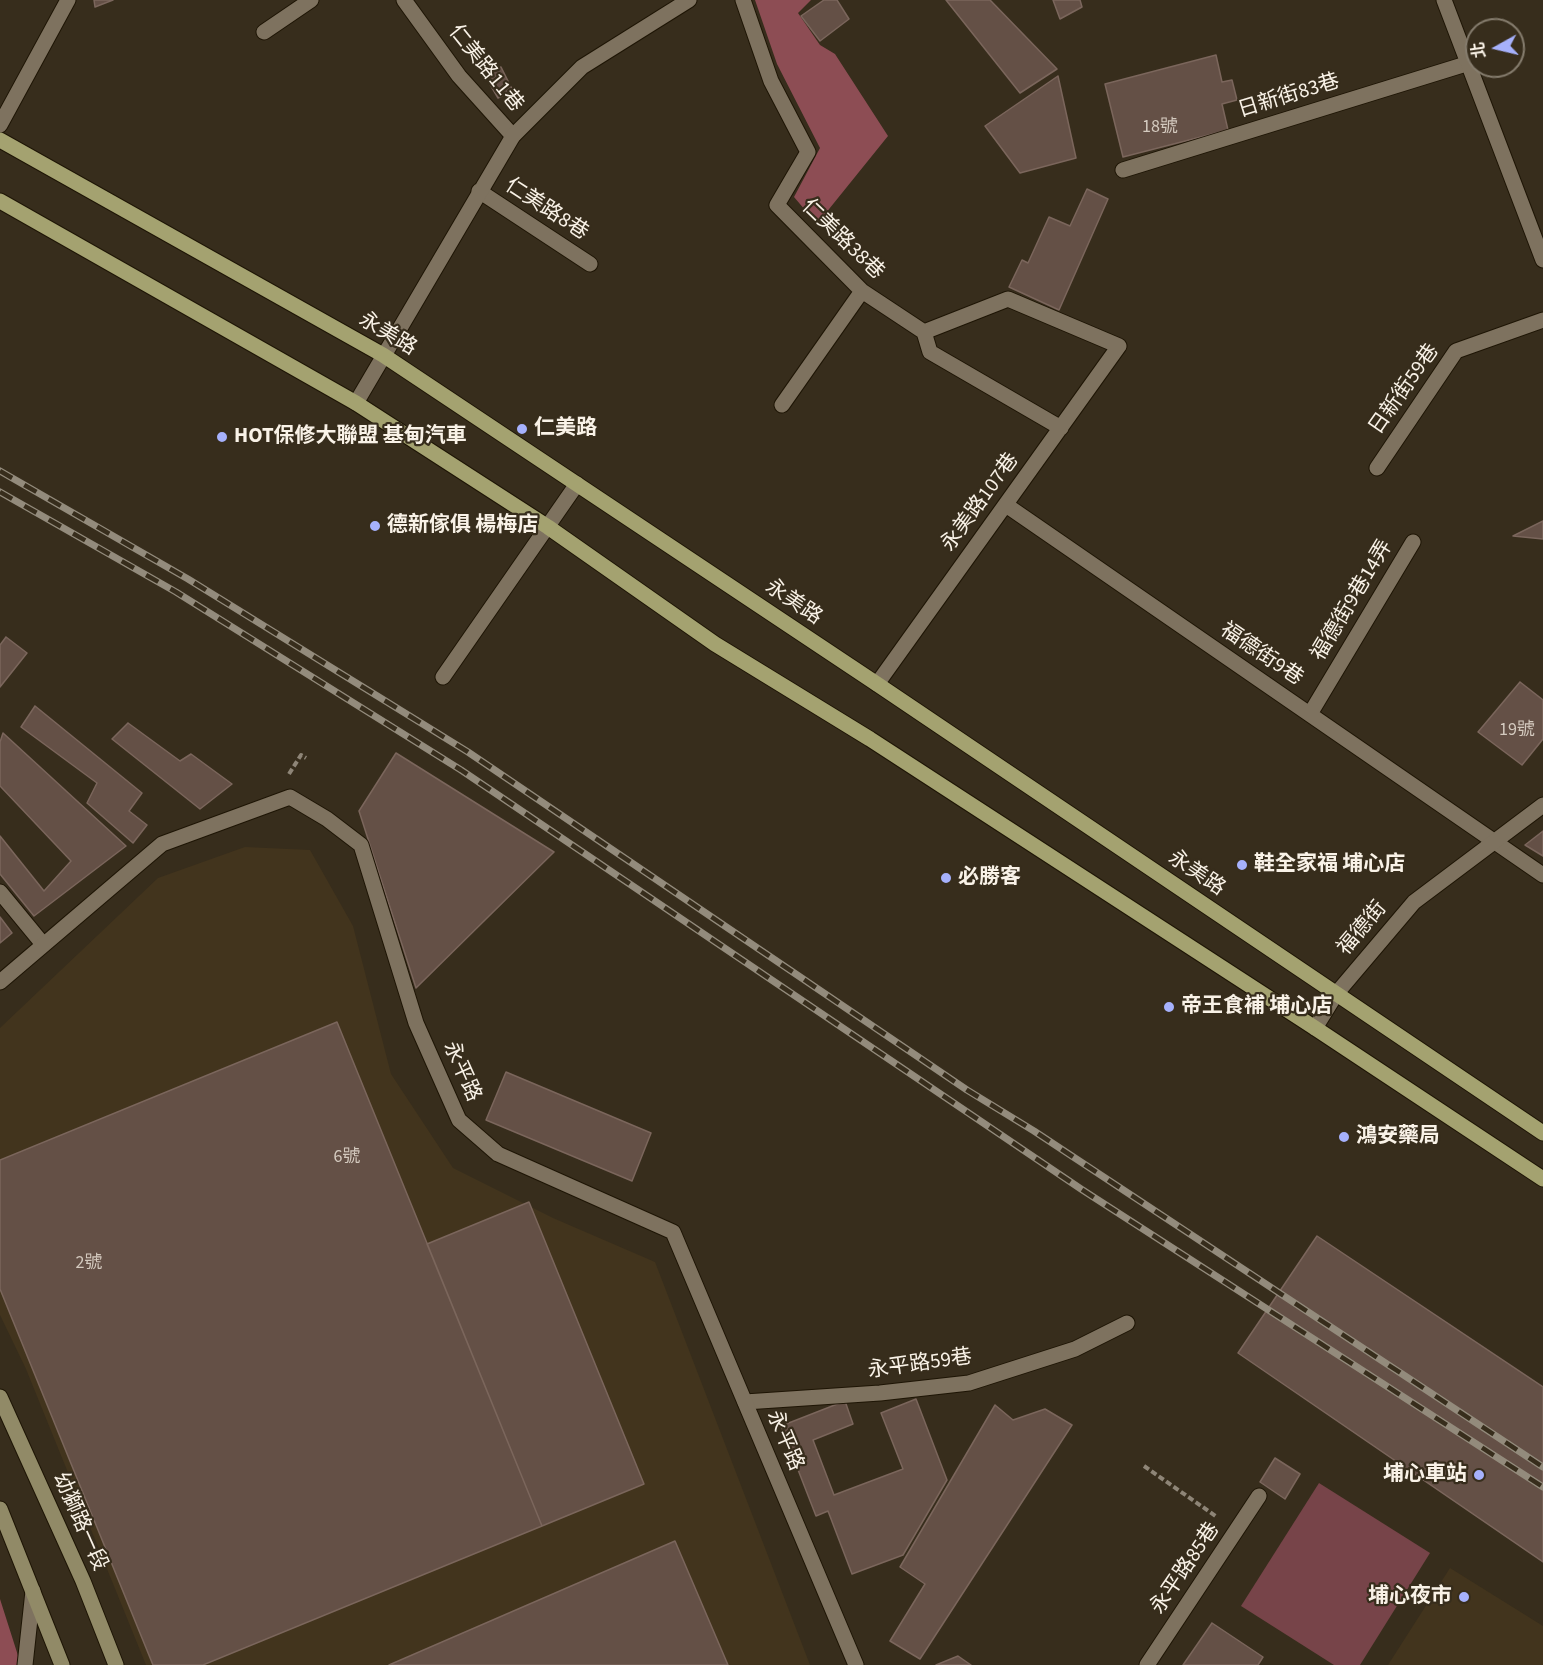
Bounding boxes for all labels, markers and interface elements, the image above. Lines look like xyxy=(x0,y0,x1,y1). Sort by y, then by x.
north arrow xyxy=(1465,18,1525,78)
street label: 仁美路11巷 xyxy=(442,20,528,118)
text: 北 xyxy=(1467,41,1491,60)
street label: 日新街83巷 xyxy=(1235,70,1343,124)
house number: 18號 xyxy=(1142,117,1178,139)
street label: 仁美路8巷 xyxy=(500,174,592,246)
street label: 仁美路38巷 xyxy=(796,195,888,285)
street label: 永美路 xyxy=(354,308,420,362)
street label: 日新街59巷 xyxy=(1365,340,1445,440)
place label: 仁美路 xyxy=(534,416,597,442)
marker: 仁美路 xyxy=(515,422,529,436)
place label: HOT保修大聯盟 基甸汽車 xyxy=(234,424,467,450)
marker: HOT保修大聯盟 基甸汽車 xyxy=(215,430,229,444)
street label: 永美路107巷 xyxy=(937,449,1025,557)
place label: 德新傢俱 楊梅店 xyxy=(387,513,538,539)
marker: 德新傢俱 楊梅店 xyxy=(368,519,382,533)
street label: 福德街9巷14弄 xyxy=(1307,536,1399,666)
street label: 永美路 xyxy=(760,575,826,631)
street label: 福德街9巷 xyxy=(1215,618,1307,692)
house number: 19號 xyxy=(1499,720,1535,742)
street label: 永美路 xyxy=(1163,846,1229,902)
place label: 鞋全家福 埔心店 xyxy=(1254,852,1405,878)
marker: 鞋全家福 埔心店 xyxy=(1235,858,1249,872)
place label: 必勝客 xyxy=(958,865,1021,891)
marker: 必勝客 xyxy=(939,871,953,885)
street label: 福德街 xyxy=(1333,897,1393,961)
place label: 帝王食補 埔心店 xyxy=(1181,994,1332,1020)
marker: 帝王食補 埔心店 xyxy=(1162,1000,1176,1014)
street label: 永平路 xyxy=(437,1038,485,1106)
place label: 鴻安藥局 xyxy=(1356,1124,1440,1150)
marker: 鴻安藥局 xyxy=(1337,1130,1351,1144)
house number: 6號 xyxy=(334,1147,360,1169)
house number: 2號 xyxy=(76,1253,102,1275)
street label: 永平路59巷 xyxy=(866,1345,974,1385)
street label: 永平路 xyxy=(760,1407,808,1475)
place label: 埔心車站 xyxy=(1383,1462,1467,1488)
marker: 埔心車站 xyxy=(1472,1468,1486,1482)
street label: 幼獅路一段 xyxy=(46,1469,112,1575)
street label: 永平路85巷 xyxy=(1146,1518,1226,1620)
place label: 埔心夜市 xyxy=(1368,1584,1452,1610)
marker: 埔心夜市 xyxy=(1457,1590,1471,1604)

